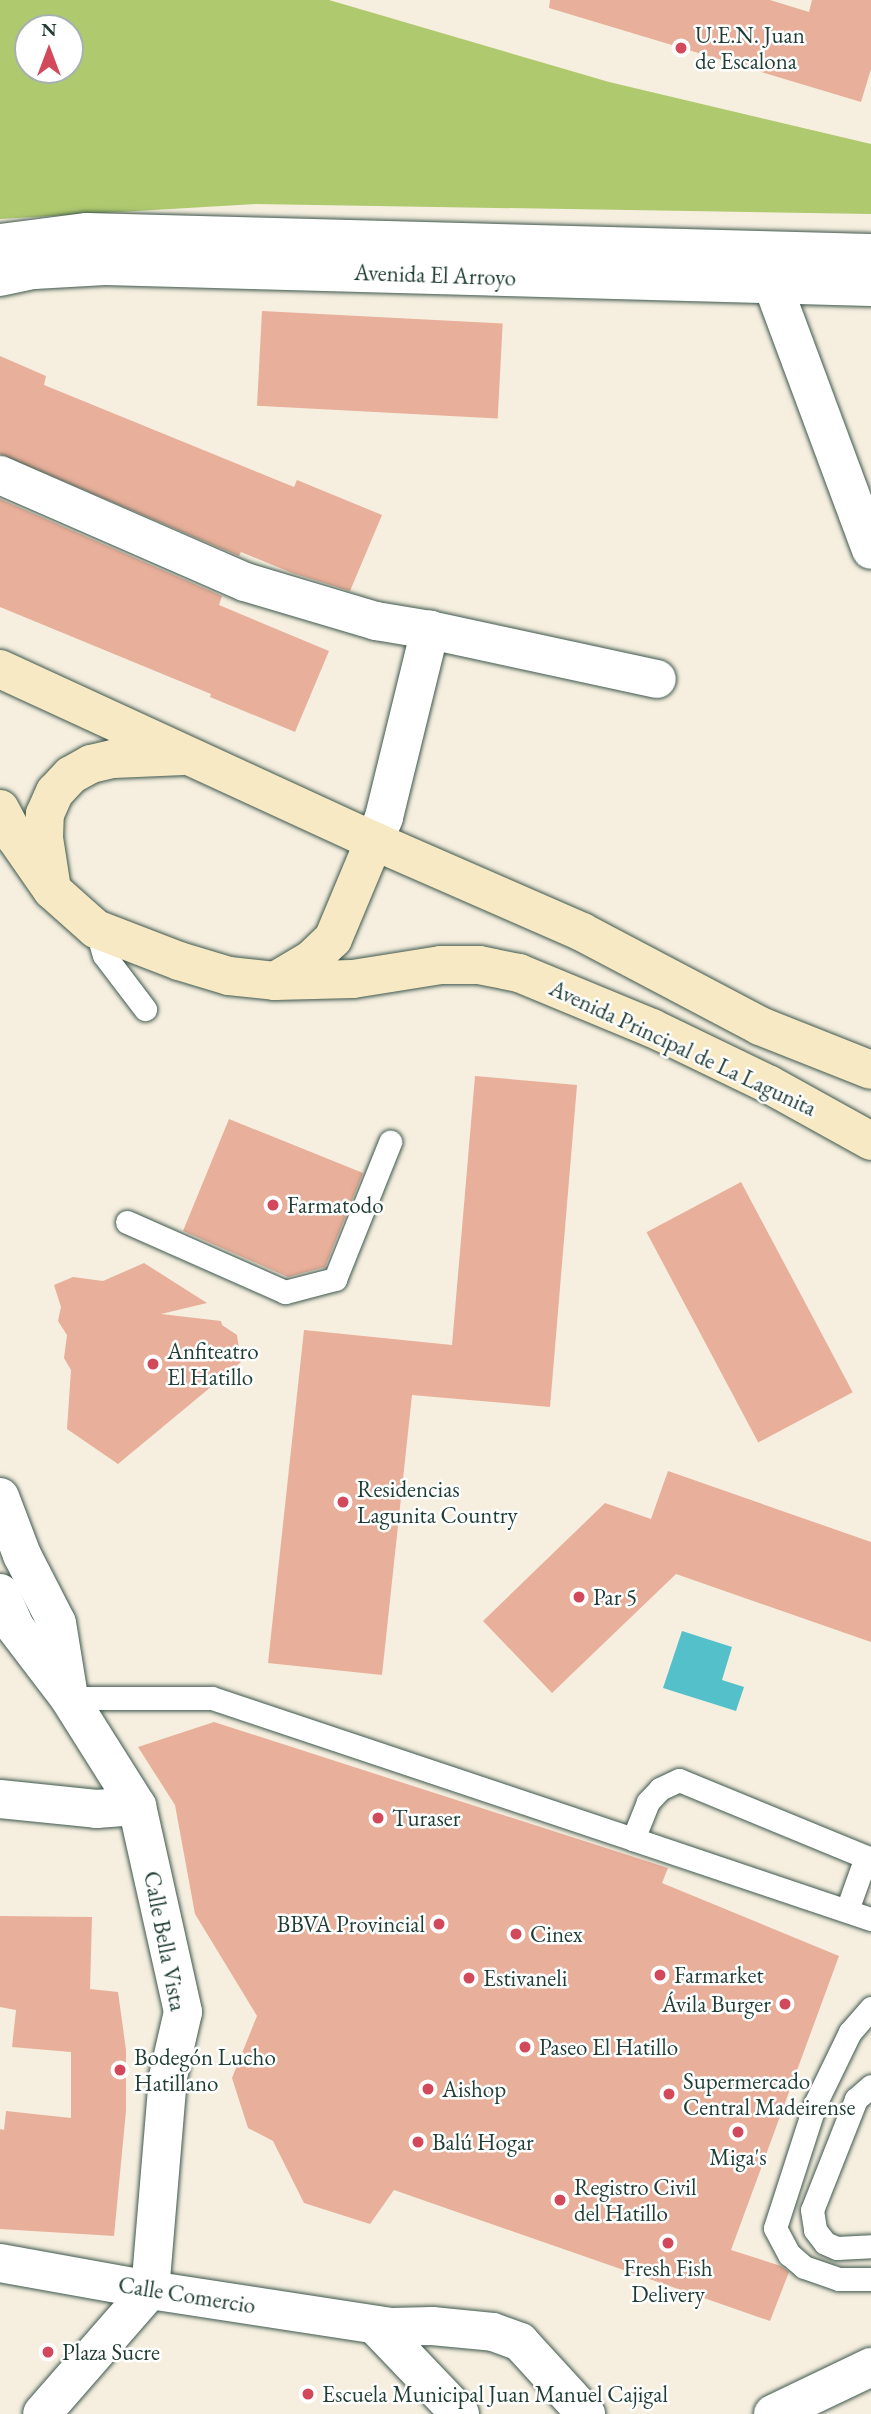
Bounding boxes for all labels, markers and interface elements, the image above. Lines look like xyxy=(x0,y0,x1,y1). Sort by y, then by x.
north arrow xyxy=(14,14,84,84)
text: N xyxy=(41,17,57,42)
place label: U.E.N. Juan de Escalona xyxy=(695,21,805,75)
marker: U.E.N. Juan de Escalona xyxy=(673,40,689,56)
street label: Avenida El Arroyo xyxy=(354,258,516,292)
street label: Avenida Principal de La Lagunita xyxy=(545,974,821,1122)
place label: Farmatodo xyxy=(287,1191,384,1219)
marker: Farmatodo xyxy=(265,1197,281,1213)
place label: Anfiteatro El Hatillo xyxy=(167,1337,259,1391)
marker: Anfiteatro El Hatillo xyxy=(145,1356,161,1372)
place label: Residencias Lagunita Country xyxy=(357,1475,517,1529)
marker: Residencias Lagunita Country xyxy=(335,1494,351,1510)
place label: Par 5 xyxy=(593,1583,637,1611)
marker: Par 5 xyxy=(571,1589,587,1605)
place label: Turaser xyxy=(392,1804,460,1832)
marker: Turaser xyxy=(370,1810,386,1826)
street label: Calle Bella Vista xyxy=(138,1869,192,2013)
place label: BBVA Provincial xyxy=(277,1910,425,1938)
marker: BBVA Provincial xyxy=(431,1916,447,1932)
place label: Cinex xyxy=(530,1920,583,1948)
marker: Cinex xyxy=(508,1926,524,1942)
place label: Farmarket xyxy=(674,1961,764,1989)
place label: Estivaneli xyxy=(483,1964,567,1992)
marker: Farmarket xyxy=(652,1967,668,1983)
marker: Estivaneli xyxy=(461,1970,477,1986)
place label: Ávila Burger xyxy=(662,1990,771,2018)
marker: Ávila Burger xyxy=(777,1996,793,2012)
place label: Paseo El Hatillo xyxy=(539,2033,678,2061)
marker: Paseo El Hatillo xyxy=(517,2039,533,2055)
place label: Bodegón Lucho Hatillano xyxy=(134,2043,276,2097)
marker: Bodegón Lucho Hatillano xyxy=(112,2062,128,2078)
place label: Supermercado Central Madeirense xyxy=(683,2067,856,2121)
place label: Aishop xyxy=(442,2075,506,2103)
marker: Aishop xyxy=(420,2081,436,2097)
marker: Supermercado Central Madeirense xyxy=(661,2086,677,2102)
marker: Miga's xyxy=(730,2124,746,2140)
place label: Balú Hogar xyxy=(432,2128,534,2156)
marker: Balú Hogar xyxy=(410,2134,426,2150)
place label: Miga's xyxy=(709,2143,767,2171)
place label: Registro Civil del Hatillo xyxy=(574,2173,697,2227)
marker: Registro Civil del Hatillo xyxy=(552,2192,568,2208)
marker: Fresh Fish Delivery xyxy=(660,2235,676,2251)
place label: Fresh Fish Delivery xyxy=(624,2254,712,2308)
street label: Calle Comercio xyxy=(116,2271,258,2319)
place label: Plaza Sucre xyxy=(62,2338,160,2366)
marker: Plaza Sucre xyxy=(40,2344,56,2360)
place label: Escuela Municipal Juan Manuel Cajigal xyxy=(322,2380,668,2408)
marker: Escuela Municipal Juan Manuel Cajigal xyxy=(300,2386,316,2402)

